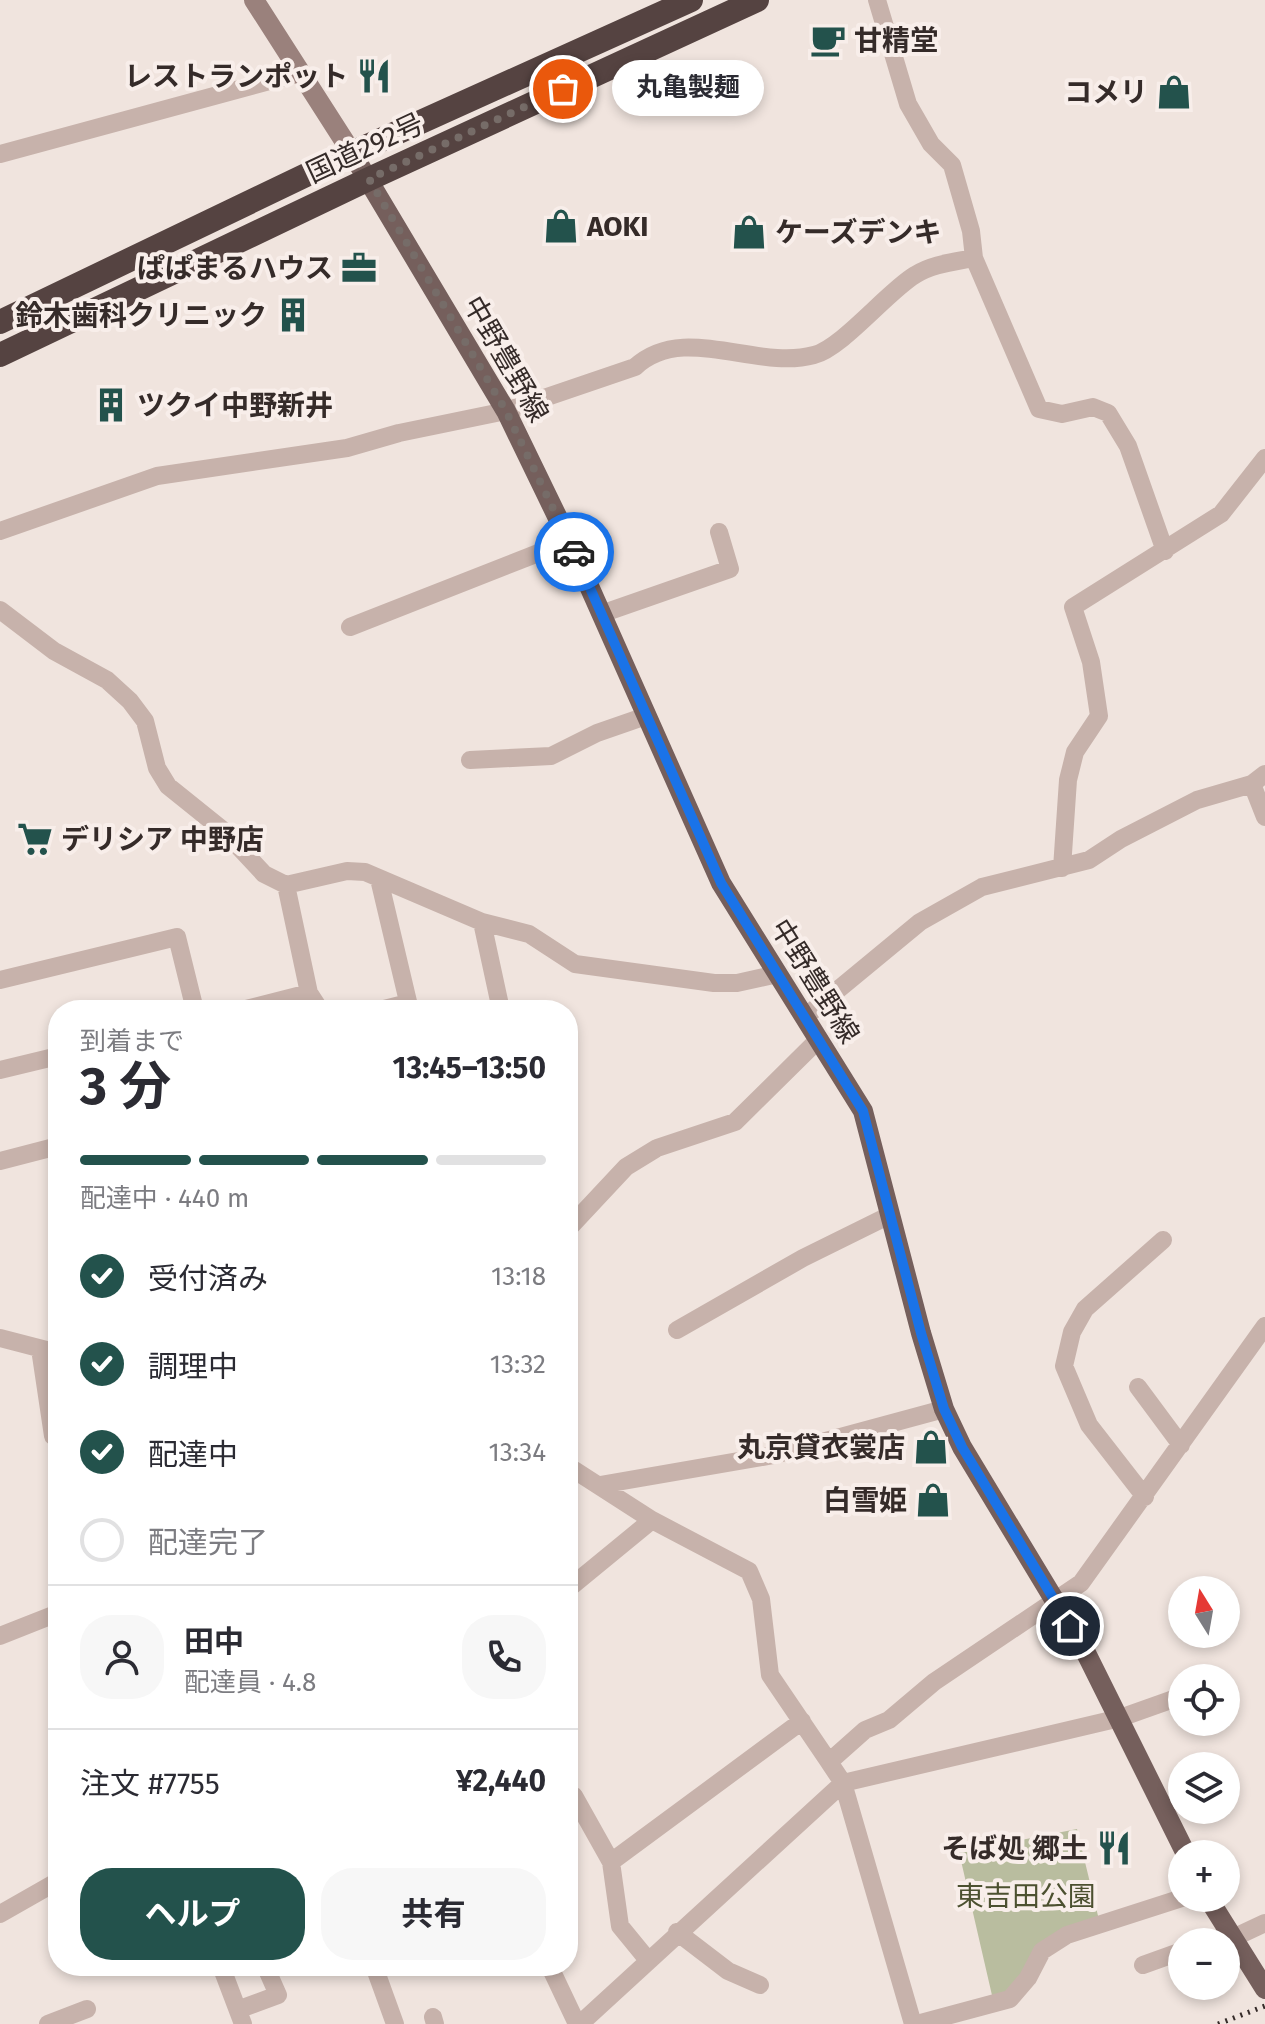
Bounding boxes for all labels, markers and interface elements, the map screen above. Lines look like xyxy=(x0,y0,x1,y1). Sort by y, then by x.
cafe icon: 甘精堂 xyxy=(809,21,847,59)
place label: 甘精堂 xyxy=(854,24,938,57)
pin xyxy=(529,55,597,123)
restaurant icon: レストランポット xyxy=(355,57,393,95)
place label: レストランポット xyxy=(124,60,348,93)
callout: 丸亀製麺 xyxy=(611,61,763,117)
icon: bag xyxy=(541,67,585,111)
text: 丸亀製麺 xyxy=(636,72,740,103)
shop icon: コメリ xyxy=(1155,73,1193,111)
place label: コメリ xyxy=(1064,76,1148,109)
street label: 国道292号 xyxy=(301,107,429,189)
shop icon: AOKI xyxy=(542,207,580,245)
place label: AOKI xyxy=(586,210,649,243)
shop icon: ケーズデンキ xyxy=(730,213,768,251)
place label: ケーズデンキ xyxy=(775,216,942,249)
office icon: ぱぱまるハウス xyxy=(340,249,378,287)
place label: ぱぱまるハウス xyxy=(137,252,333,285)
street label: 中野豊野線 xyxy=(457,290,555,428)
building icon: 鈴木歯科クリニック xyxy=(274,296,312,334)
place label: 鈴木歯科クリニック xyxy=(15,299,267,332)
building icon: ツクイ中野新井 xyxy=(92,386,130,424)
place label: ツクイ中野新井 xyxy=(137,389,333,422)
courier xyxy=(534,512,614,592)
icon: car xyxy=(552,530,596,574)
supermarket icon: デリシア 中野店 xyxy=(16,820,54,858)
place label: デリシア 中野店 xyxy=(61,823,264,856)
street label: 中野豊野線 xyxy=(764,913,866,1049)
text: 到着まで xyxy=(80,1026,184,1057)
text: 13:45–13:50 xyxy=(393,1050,546,1086)
text: 3 分 xyxy=(80,1055,171,1118)
text: 配達中 · 440 m xyxy=(80,1183,249,1214)
icon: check xyxy=(80,1254,124,1298)
text: 受付済み xyxy=(148,1261,268,1297)
text: 13:18 xyxy=(491,1261,546,1292)
icon: check xyxy=(80,1342,124,1386)
text: 調理中 xyxy=(148,1349,238,1385)
text: 13:32 xyxy=(490,1349,546,1380)
shop icon: 丸京貸衣裳店 xyxy=(912,1428,950,1466)
icon: check xyxy=(80,1430,124,1474)
place label: 丸京貸衣裳店 xyxy=(737,1431,905,1464)
text: 配達中 xyxy=(148,1437,238,1473)
text: 13:34 xyxy=(489,1437,546,1468)
shop icon: 白雪姫 xyxy=(914,1481,952,1519)
place label: 白雪姫 xyxy=(823,1484,907,1517)
text: 配達完了 xyxy=(148,1525,268,1561)
north arrow xyxy=(1168,1576,1240,1648)
map controls xyxy=(1168,1576,1240,2000)
pin xyxy=(1036,1592,1104,1660)
icon: home xyxy=(1048,1604,1092,1648)
button: person xyxy=(80,1615,164,1699)
button: phone xyxy=(462,1615,546,1699)
text: 田中 xyxy=(184,1624,244,1660)
button: locate xyxy=(1168,1664,1240,1736)
text: 配達員 · 4.8 xyxy=(184,1667,316,1698)
button: layers xyxy=(1168,1752,1240,1824)
text: ¥2,440 xyxy=(456,1763,546,1799)
text: 注文 #7755 xyxy=(80,1766,220,1802)
restaurant icon: そば処 郷土 xyxy=(1095,1829,1133,1867)
place label: そば処 郷土 xyxy=(941,1832,1088,1865)
button: + xyxy=(1168,1840,1240,1912)
button: ヘルプ xyxy=(80,1868,305,1960)
button: 共有 xyxy=(321,1868,546,1960)
park label: 東吉田公園 xyxy=(956,1880,1096,1913)
button: − xyxy=(1168,1928,1240,2000)

